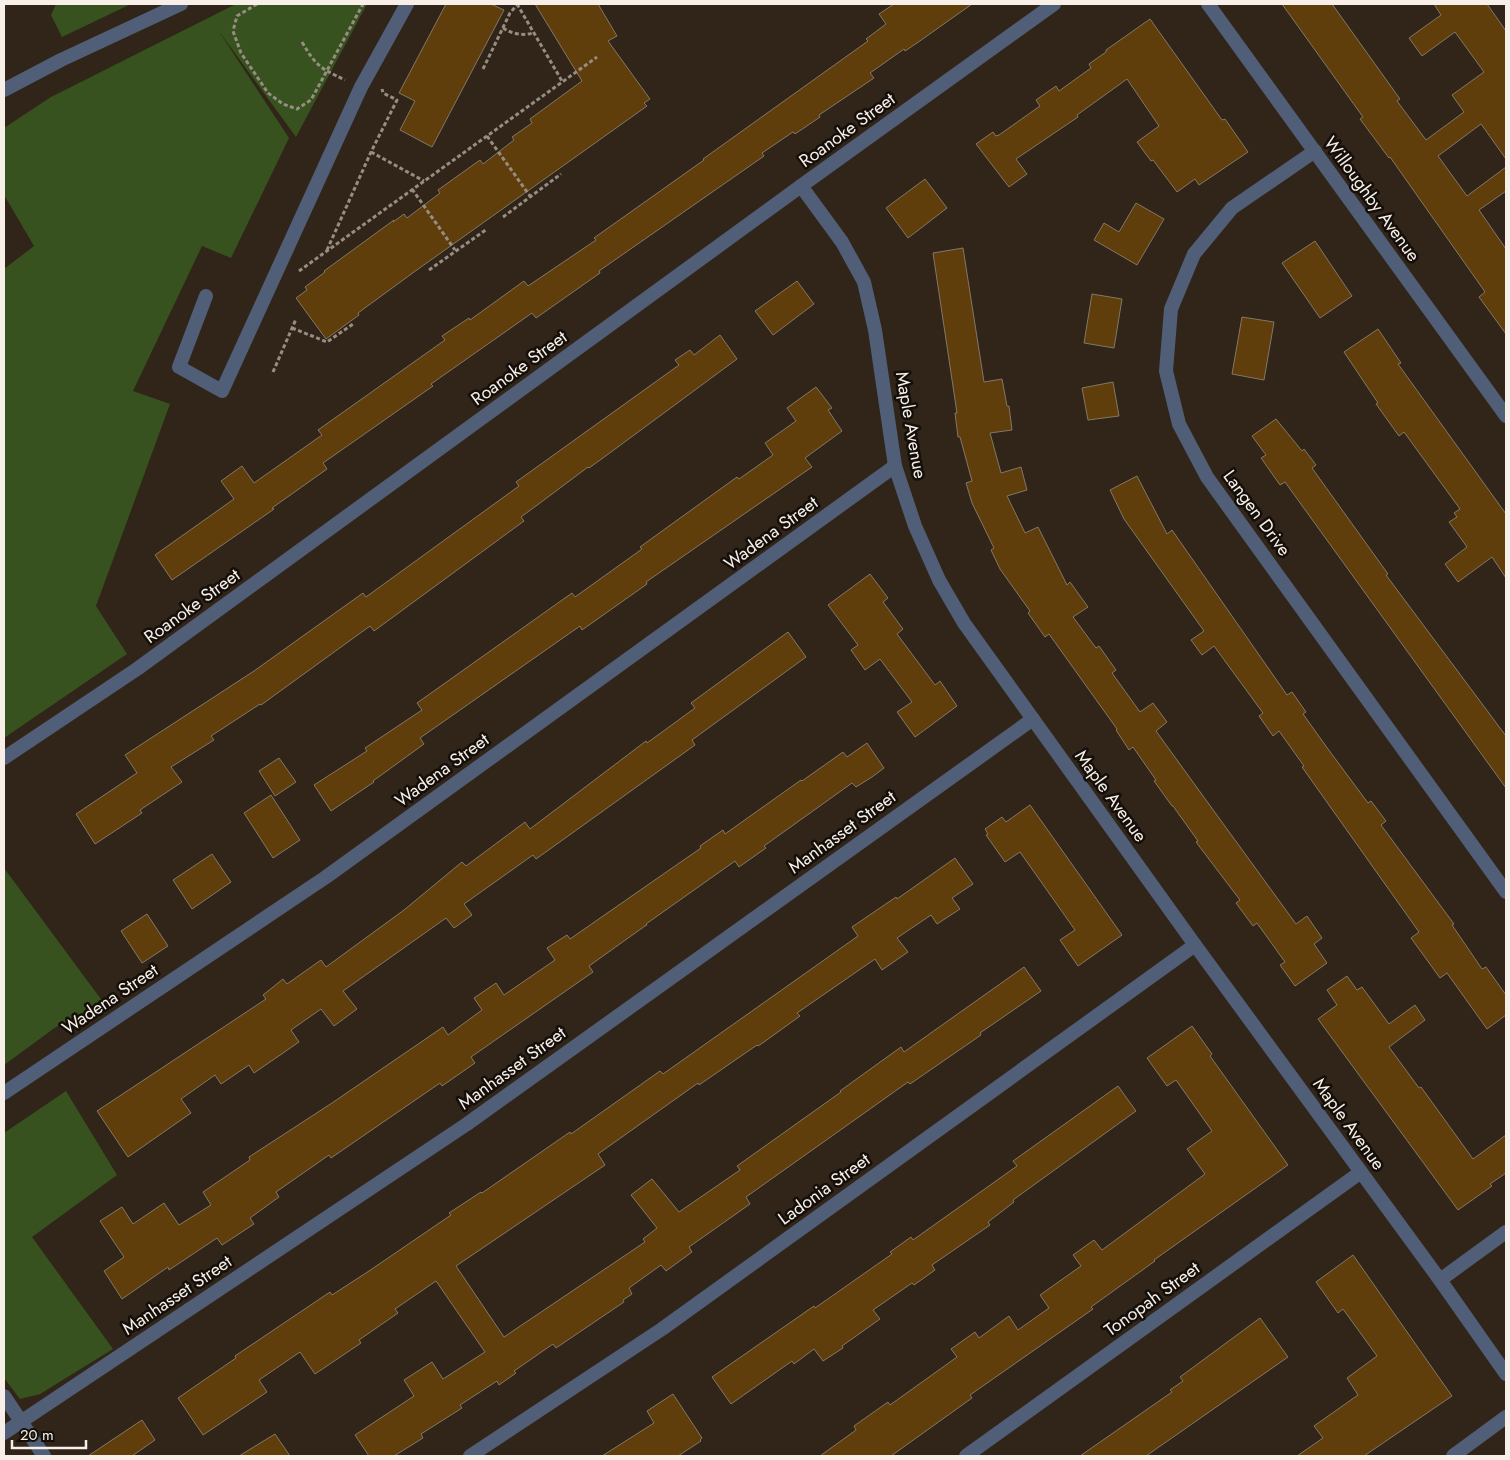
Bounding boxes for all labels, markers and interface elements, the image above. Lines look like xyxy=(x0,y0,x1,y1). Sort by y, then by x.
street label: Roanoke Street xyxy=(794,86,901,174)
street label: Willoughby Avenue xyxy=(1318,131,1426,267)
street label: Roanoke Street xyxy=(466,324,573,412)
street label: Maple Avenue xyxy=(889,369,933,481)
street label: Langen Drive xyxy=(1217,465,1297,561)
street label: Wadena Street xyxy=(719,490,824,576)
street label: Roanoke Street xyxy=(139,562,246,650)
street label: Wadena Street xyxy=(390,727,495,813)
street label: Maple Avenue xyxy=(1069,745,1153,847)
street label: Manhasset Street xyxy=(783,784,902,880)
street label: Wadena Street xyxy=(57,957,164,1041)
street label: Manhasset Street xyxy=(453,1020,572,1116)
street label: Maple Avenue xyxy=(1307,1073,1391,1175)
street label: Ladonia Street xyxy=(773,1146,876,1231)
street label: Manhasset Street xyxy=(117,1248,238,1341)
street label: Tonopah Street xyxy=(1099,1255,1206,1343)
scale bar xyxy=(12,1418,86,1450)
text: 20 m xyxy=(20,1424,54,1446)

